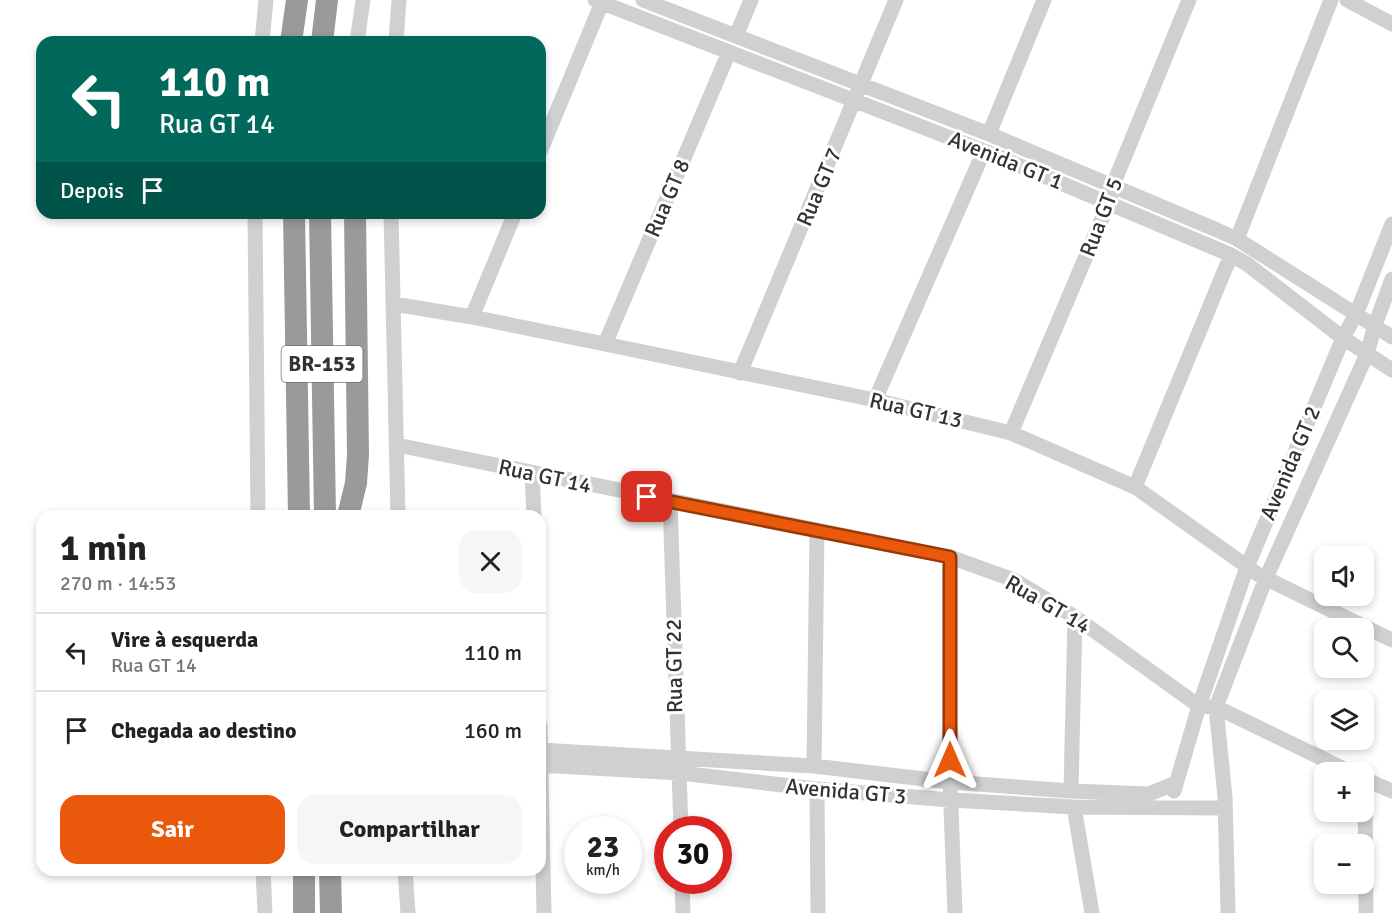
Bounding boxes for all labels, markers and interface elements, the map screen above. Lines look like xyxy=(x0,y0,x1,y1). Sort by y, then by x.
text: 110 m xyxy=(159,57,270,108)
icon: left xyxy=(60,60,138,138)
text: Rua GT 14 xyxy=(159,108,275,141)
street label: Avenida GT 1 xyxy=(945,125,1067,195)
street label: Rua GT 7 xyxy=(790,144,848,230)
street label: Rua GT 8 xyxy=(638,155,696,241)
icon: arrive xyxy=(136,174,169,207)
street label: Rua GT 5 xyxy=(1074,174,1128,260)
text: Depois xyxy=(60,177,124,204)
road number: BR-153 xyxy=(282,346,362,382)
street label: Rua GT 13 xyxy=(867,386,965,434)
street label: Avenida GT 2 xyxy=(1254,402,1326,524)
street label: Rua GT 14 xyxy=(496,453,594,499)
pin xyxy=(621,471,672,522)
icon: arrive xyxy=(630,480,663,513)
text: 1 min xyxy=(60,526,147,571)
button: close xyxy=(459,530,522,593)
map controls xyxy=(1314,546,1374,894)
button: sound xyxy=(1314,546,1374,606)
street label: Rua GT 14 xyxy=(1000,569,1096,639)
text: 270 m · 14:53 xyxy=(60,571,176,596)
button: search xyxy=(1314,618,1374,678)
street label: Rua GT 22 xyxy=(660,619,688,713)
text: Vire à esquerda xyxy=(111,626,258,653)
icon: left xyxy=(60,636,93,669)
text: 110 m xyxy=(464,639,522,666)
text: Rua GT 14 xyxy=(111,653,197,678)
button: layers xyxy=(1314,690,1374,750)
icon: arrive xyxy=(60,714,93,747)
text: Chegada ao destino xyxy=(111,717,297,744)
text: 160 m xyxy=(464,717,522,744)
position arrow xyxy=(918,728,982,792)
button: + xyxy=(1314,762,1374,822)
street label: Avenida GT 3 xyxy=(784,772,908,810)
button: Sair xyxy=(60,795,285,864)
button: Compartilhar xyxy=(297,795,522,864)
speed limit sign: 30 xyxy=(654,816,732,894)
text: 23 xyxy=(587,829,619,866)
button: − xyxy=(1314,834,1374,894)
text: km/h xyxy=(586,861,620,879)

